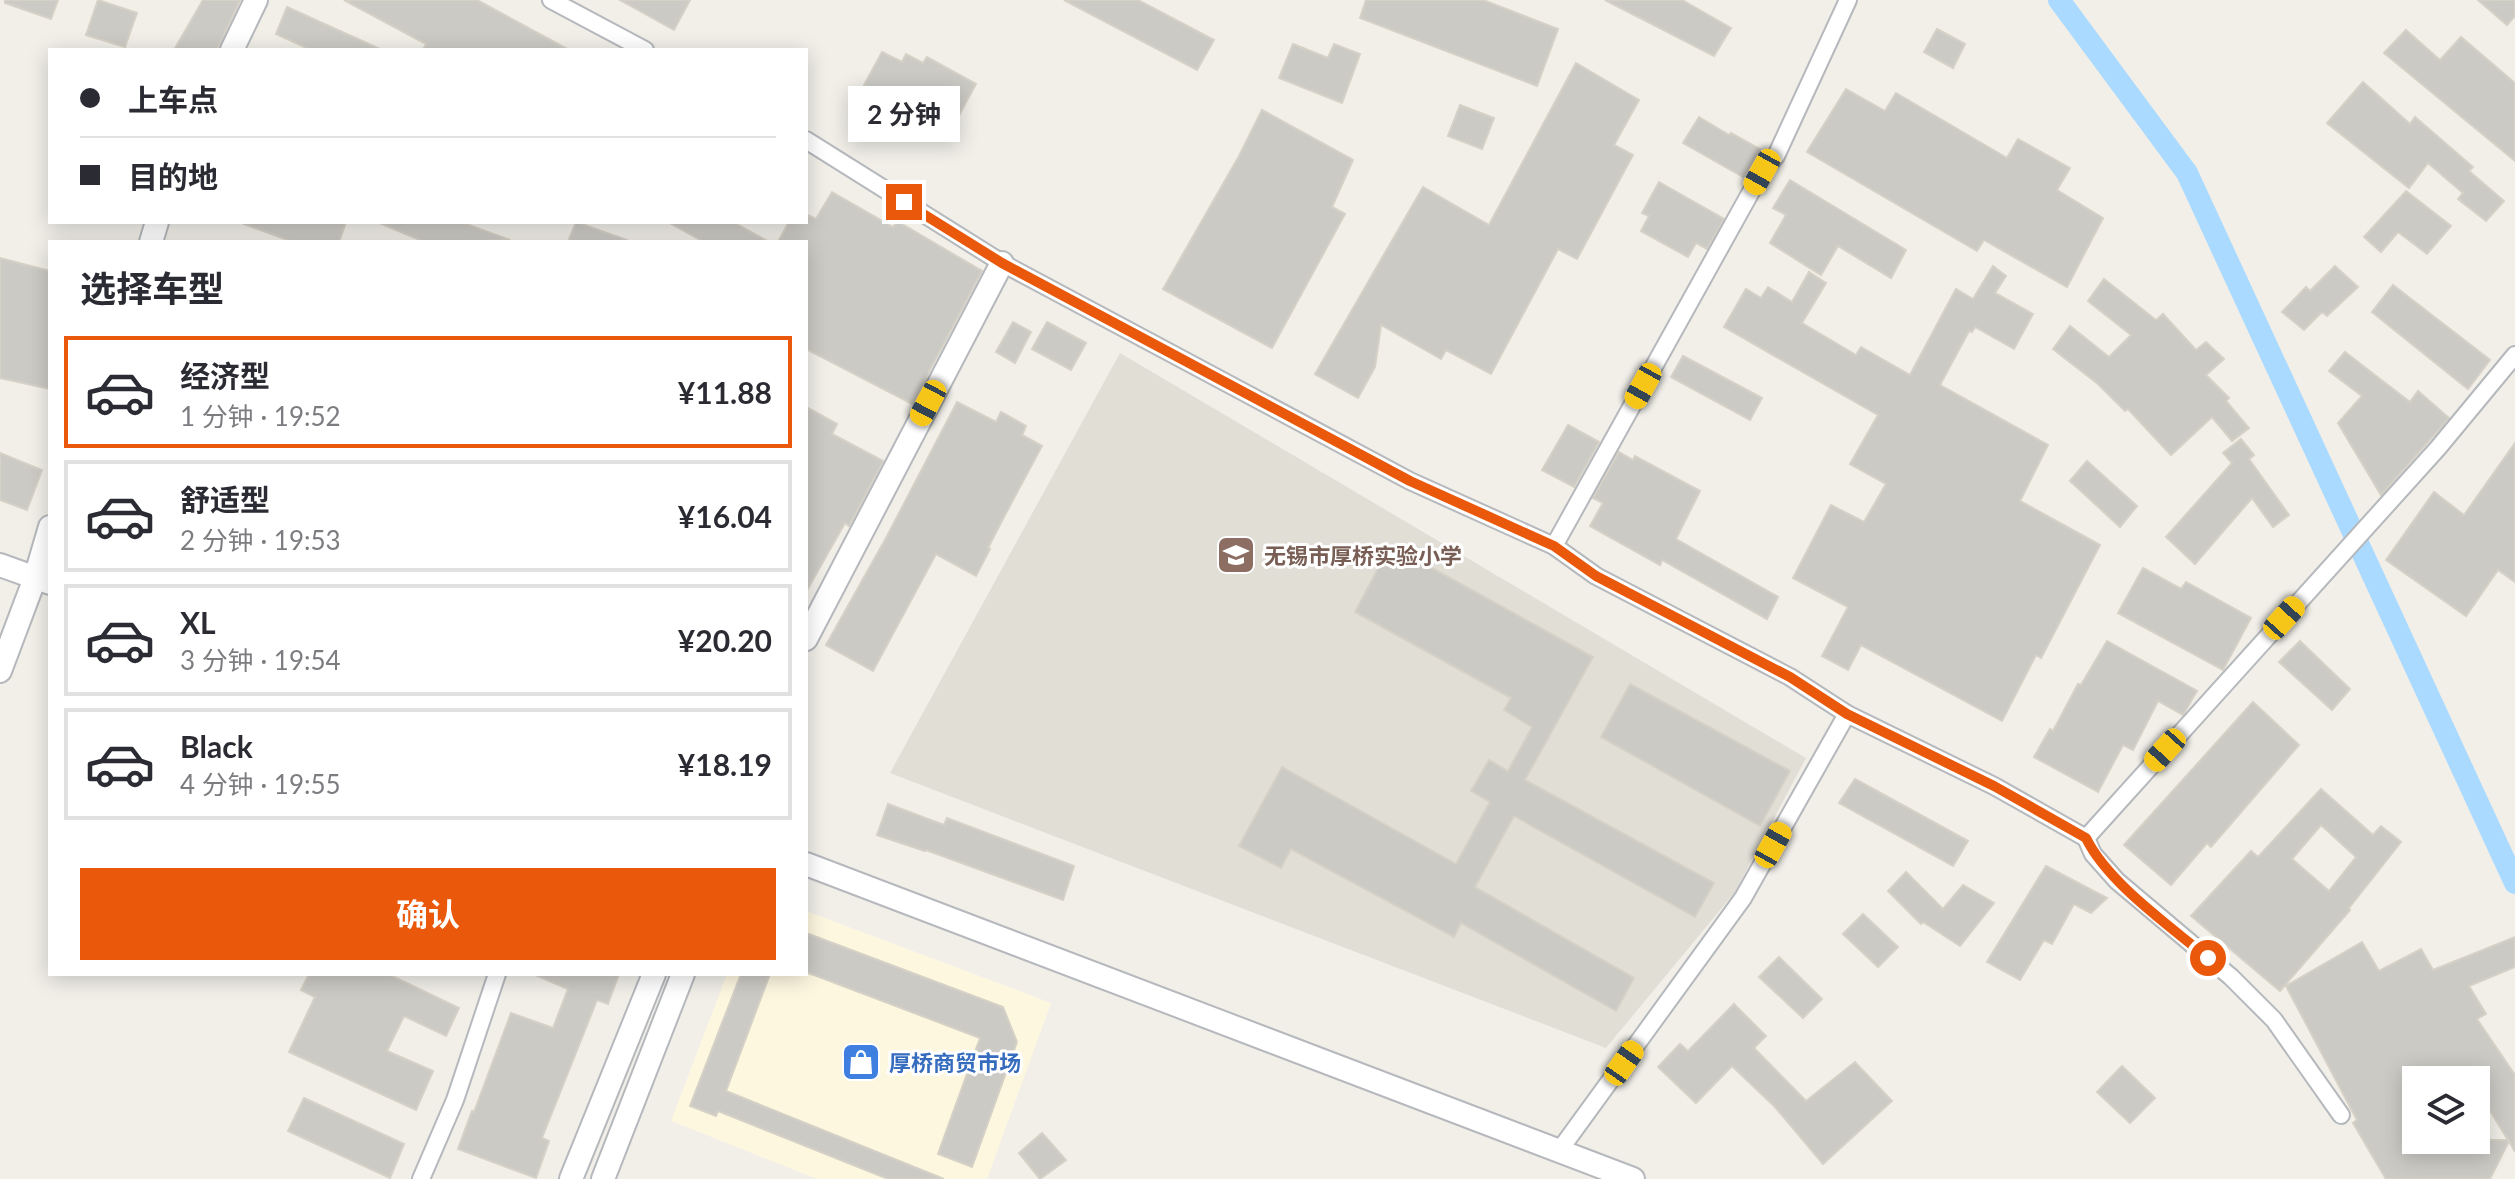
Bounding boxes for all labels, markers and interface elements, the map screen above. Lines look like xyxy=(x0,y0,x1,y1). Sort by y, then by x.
text: 上车点 xyxy=(128,81,218,117)
callout: 2 分钟 xyxy=(848,86,960,142)
text: 2 分钟 xyxy=(867,98,941,130)
car xyxy=(1740,145,1784,199)
text: 目的地 xyxy=(128,158,218,194)
route end xyxy=(886,184,922,220)
text: 选择车型 xyxy=(80,266,224,310)
icon: car xyxy=(84,356,156,428)
text: 经济型 xyxy=(180,357,270,393)
car xyxy=(1621,359,1665,413)
text: ¥11.88 xyxy=(678,374,772,410)
car xyxy=(906,376,950,430)
text: 1 分钟 · 19:52 xyxy=(180,400,341,432)
icon: car xyxy=(84,480,156,552)
text: 舒适型 xyxy=(180,481,270,517)
text: ¥16.04 xyxy=(678,498,772,534)
text: 2 分钟 · 19:53 xyxy=(180,524,341,556)
school or university icon: 无锡市厚桥实验小学 xyxy=(1215,534,1257,576)
place label: 无锡市厚桥实验小学 xyxy=(1264,542,1462,569)
car xyxy=(2259,592,2309,644)
icon: car xyxy=(84,604,156,676)
text: XL xyxy=(180,604,216,640)
text: ¥20.20 xyxy=(678,622,772,658)
text: 3 分钟 · 19:54 xyxy=(180,644,341,676)
car xyxy=(2140,724,2190,776)
icon: car xyxy=(84,728,156,800)
text: Black xyxy=(180,728,253,764)
text: ¥18.19 xyxy=(678,746,772,782)
text: 4 分钟 · 19:55 xyxy=(180,768,341,800)
car xyxy=(1751,818,1795,872)
button: 确认 xyxy=(80,868,776,960)
route start xyxy=(2190,940,2226,976)
car xyxy=(1600,1036,1648,1090)
shop icon: 厚桥商贸市场 xyxy=(840,1041,882,1083)
place label: 厚桥商贸市场 xyxy=(889,1049,1021,1076)
map controls xyxy=(2402,1066,2490,1154)
button: layers xyxy=(2402,1066,2490,1154)

